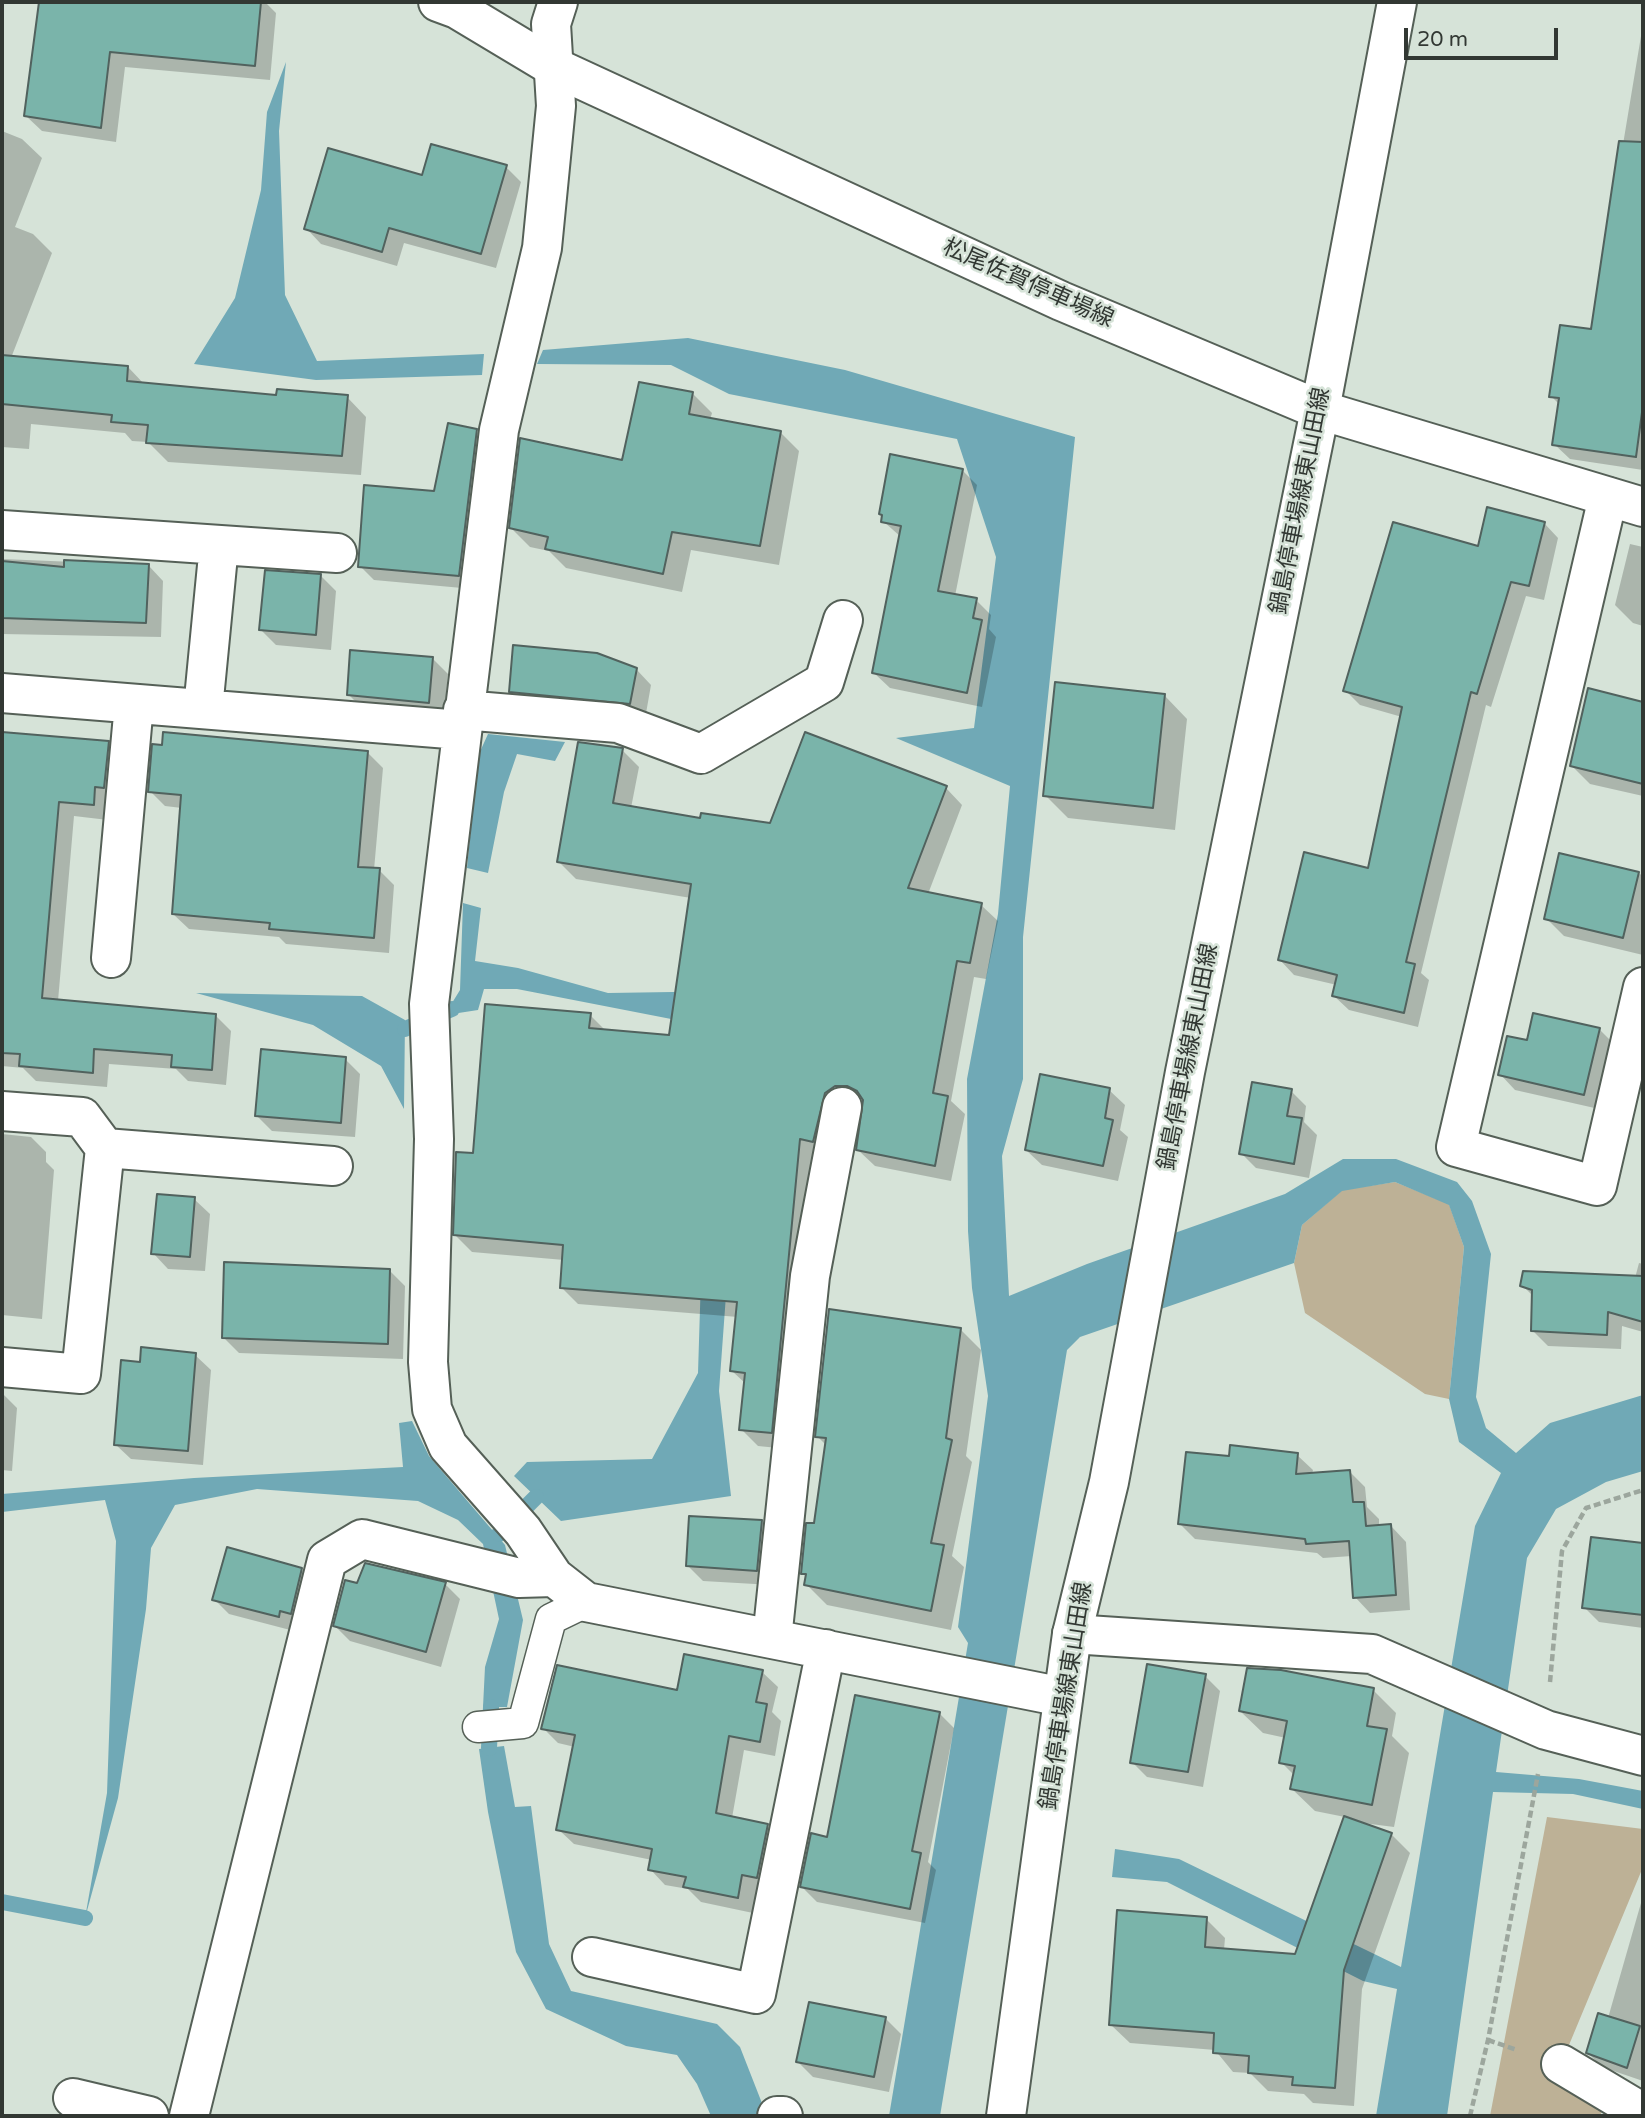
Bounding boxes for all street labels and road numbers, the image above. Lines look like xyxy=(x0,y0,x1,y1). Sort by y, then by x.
street label: 松尾佐賀停車場線 xyxy=(938,234,1118,334)
street label: 鍋島停車場線東山田線 xyxy=(1266,385,1336,617)
street label: 鍋島停車場線東山田線 xyxy=(1154,941,1224,1173)
street label: 鍋島停車場線東山田線 xyxy=(1035,1580,1099,1812)

